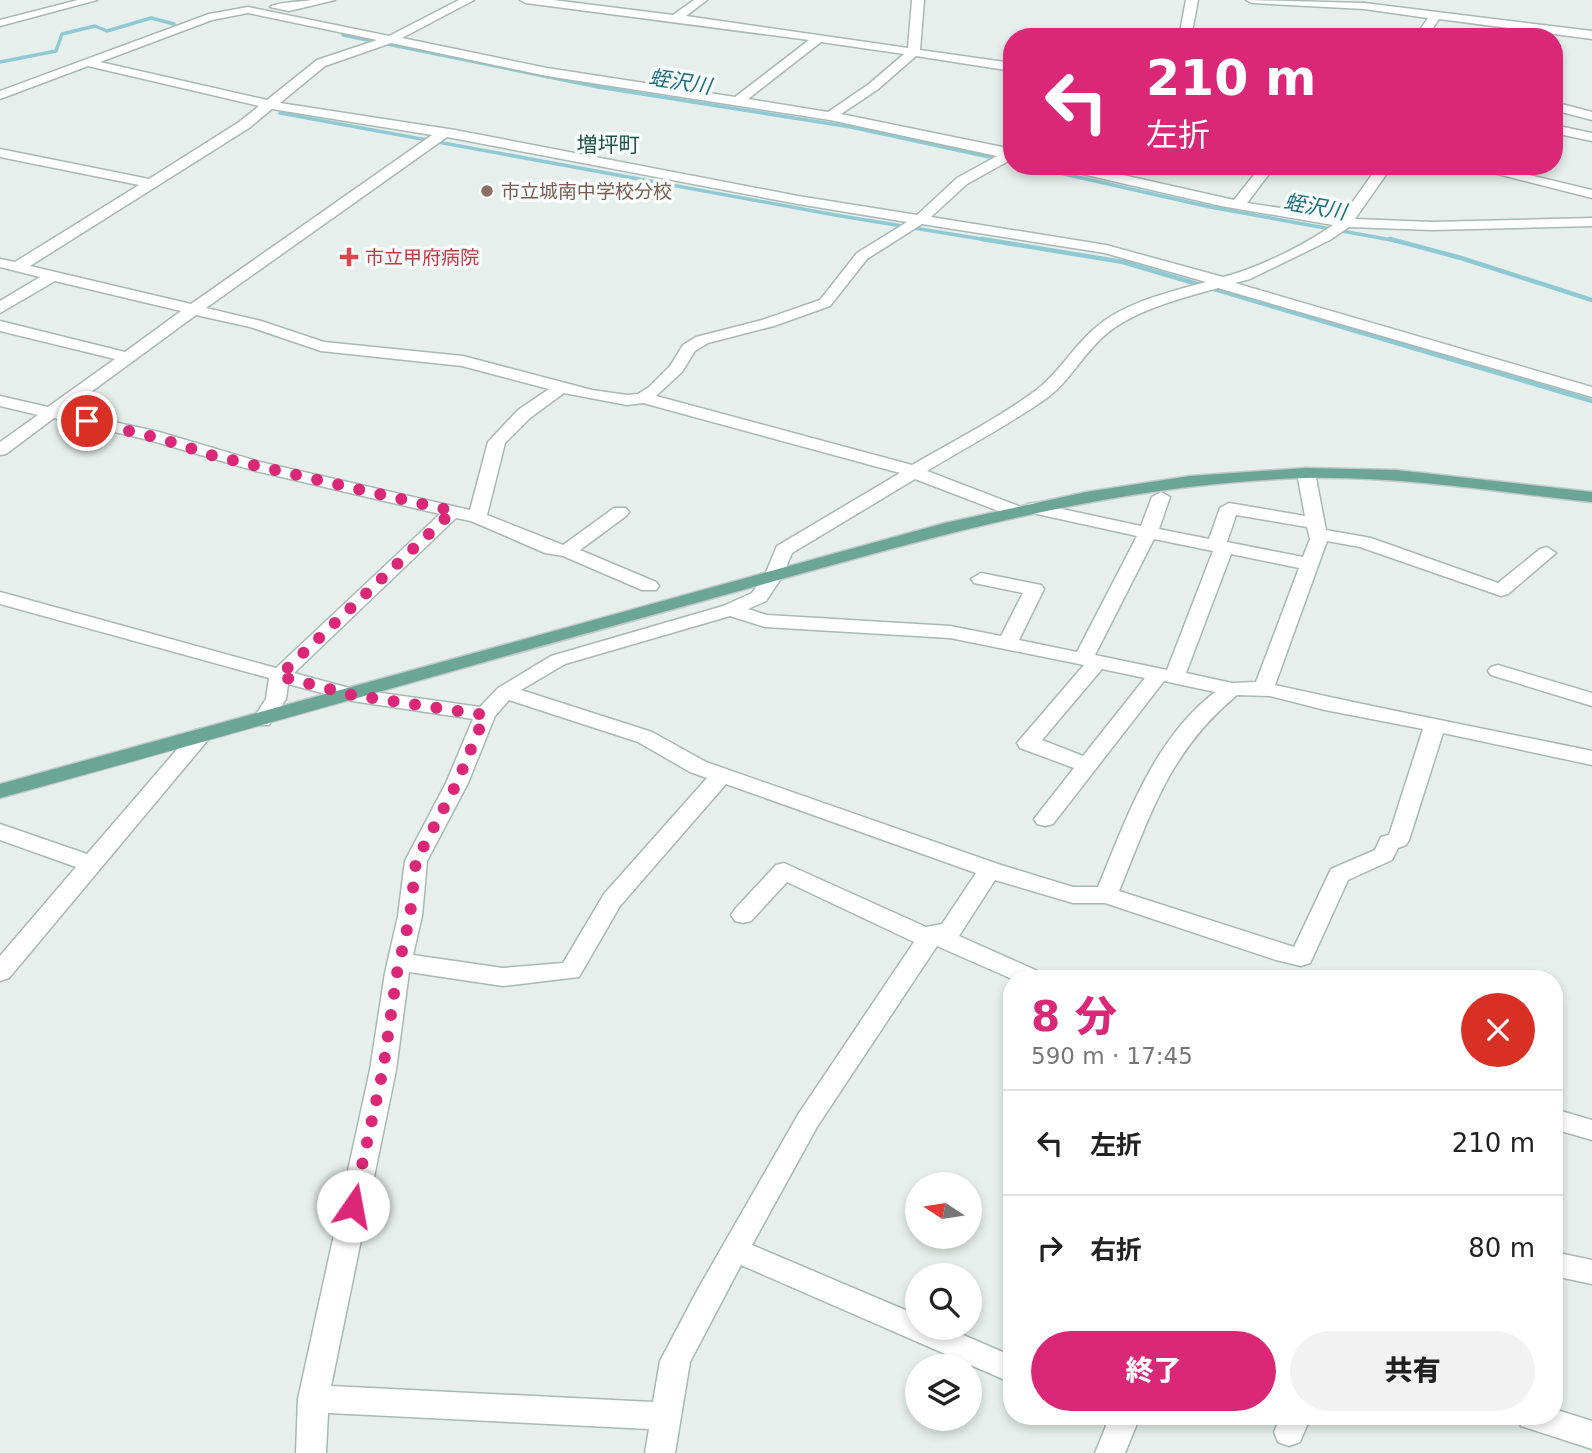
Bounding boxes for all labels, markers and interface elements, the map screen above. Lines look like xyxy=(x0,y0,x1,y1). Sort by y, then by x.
text: 210 m xyxy=(1146,50,1316,107)
icon: left xyxy=(1031,56,1122,147)
water label: 蛭沢川 xyxy=(647,65,715,99)
text: 左折 xyxy=(1146,116,1210,154)
district label: 増坪町 xyxy=(577,133,640,157)
place label: 市立城南中学校分校 xyxy=(501,180,672,202)
marker: 市立城南中学校分校 xyxy=(479,183,495,199)
water label: 蛭沢川 xyxy=(1282,190,1350,225)
place label: 市立甲府病院 xyxy=(365,246,479,268)
marker: 市立甲府病院 xyxy=(339,247,359,267)
pin xyxy=(57,391,117,451)
icon: arrive xyxy=(68,402,106,440)
text: 8 分 xyxy=(1031,992,1117,1041)
button: close xyxy=(1461,993,1535,1067)
text: 590 m · 17:45 xyxy=(1031,1043,1193,1069)
icon: left xyxy=(1031,1124,1069,1162)
text: 210 m xyxy=(1452,1128,1535,1158)
text: 左折 xyxy=(1090,1130,1142,1160)
position arrow xyxy=(316,1169,390,1243)
north arrow xyxy=(905,1172,982,1250)
map controls xyxy=(905,1172,982,1431)
icon: right xyxy=(1031,1229,1069,1267)
text: 80 m xyxy=(1468,1233,1535,1263)
text: 右折 xyxy=(1090,1235,1142,1265)
button: search xyxy=(905,1263,982,1340)
button: 終了 xyxy=(1031,1331,1276,1411)
button: 共有 xyxy=(1290,1331,1535,1411)
button: layers xyxy=(905,1354,982,1431)

